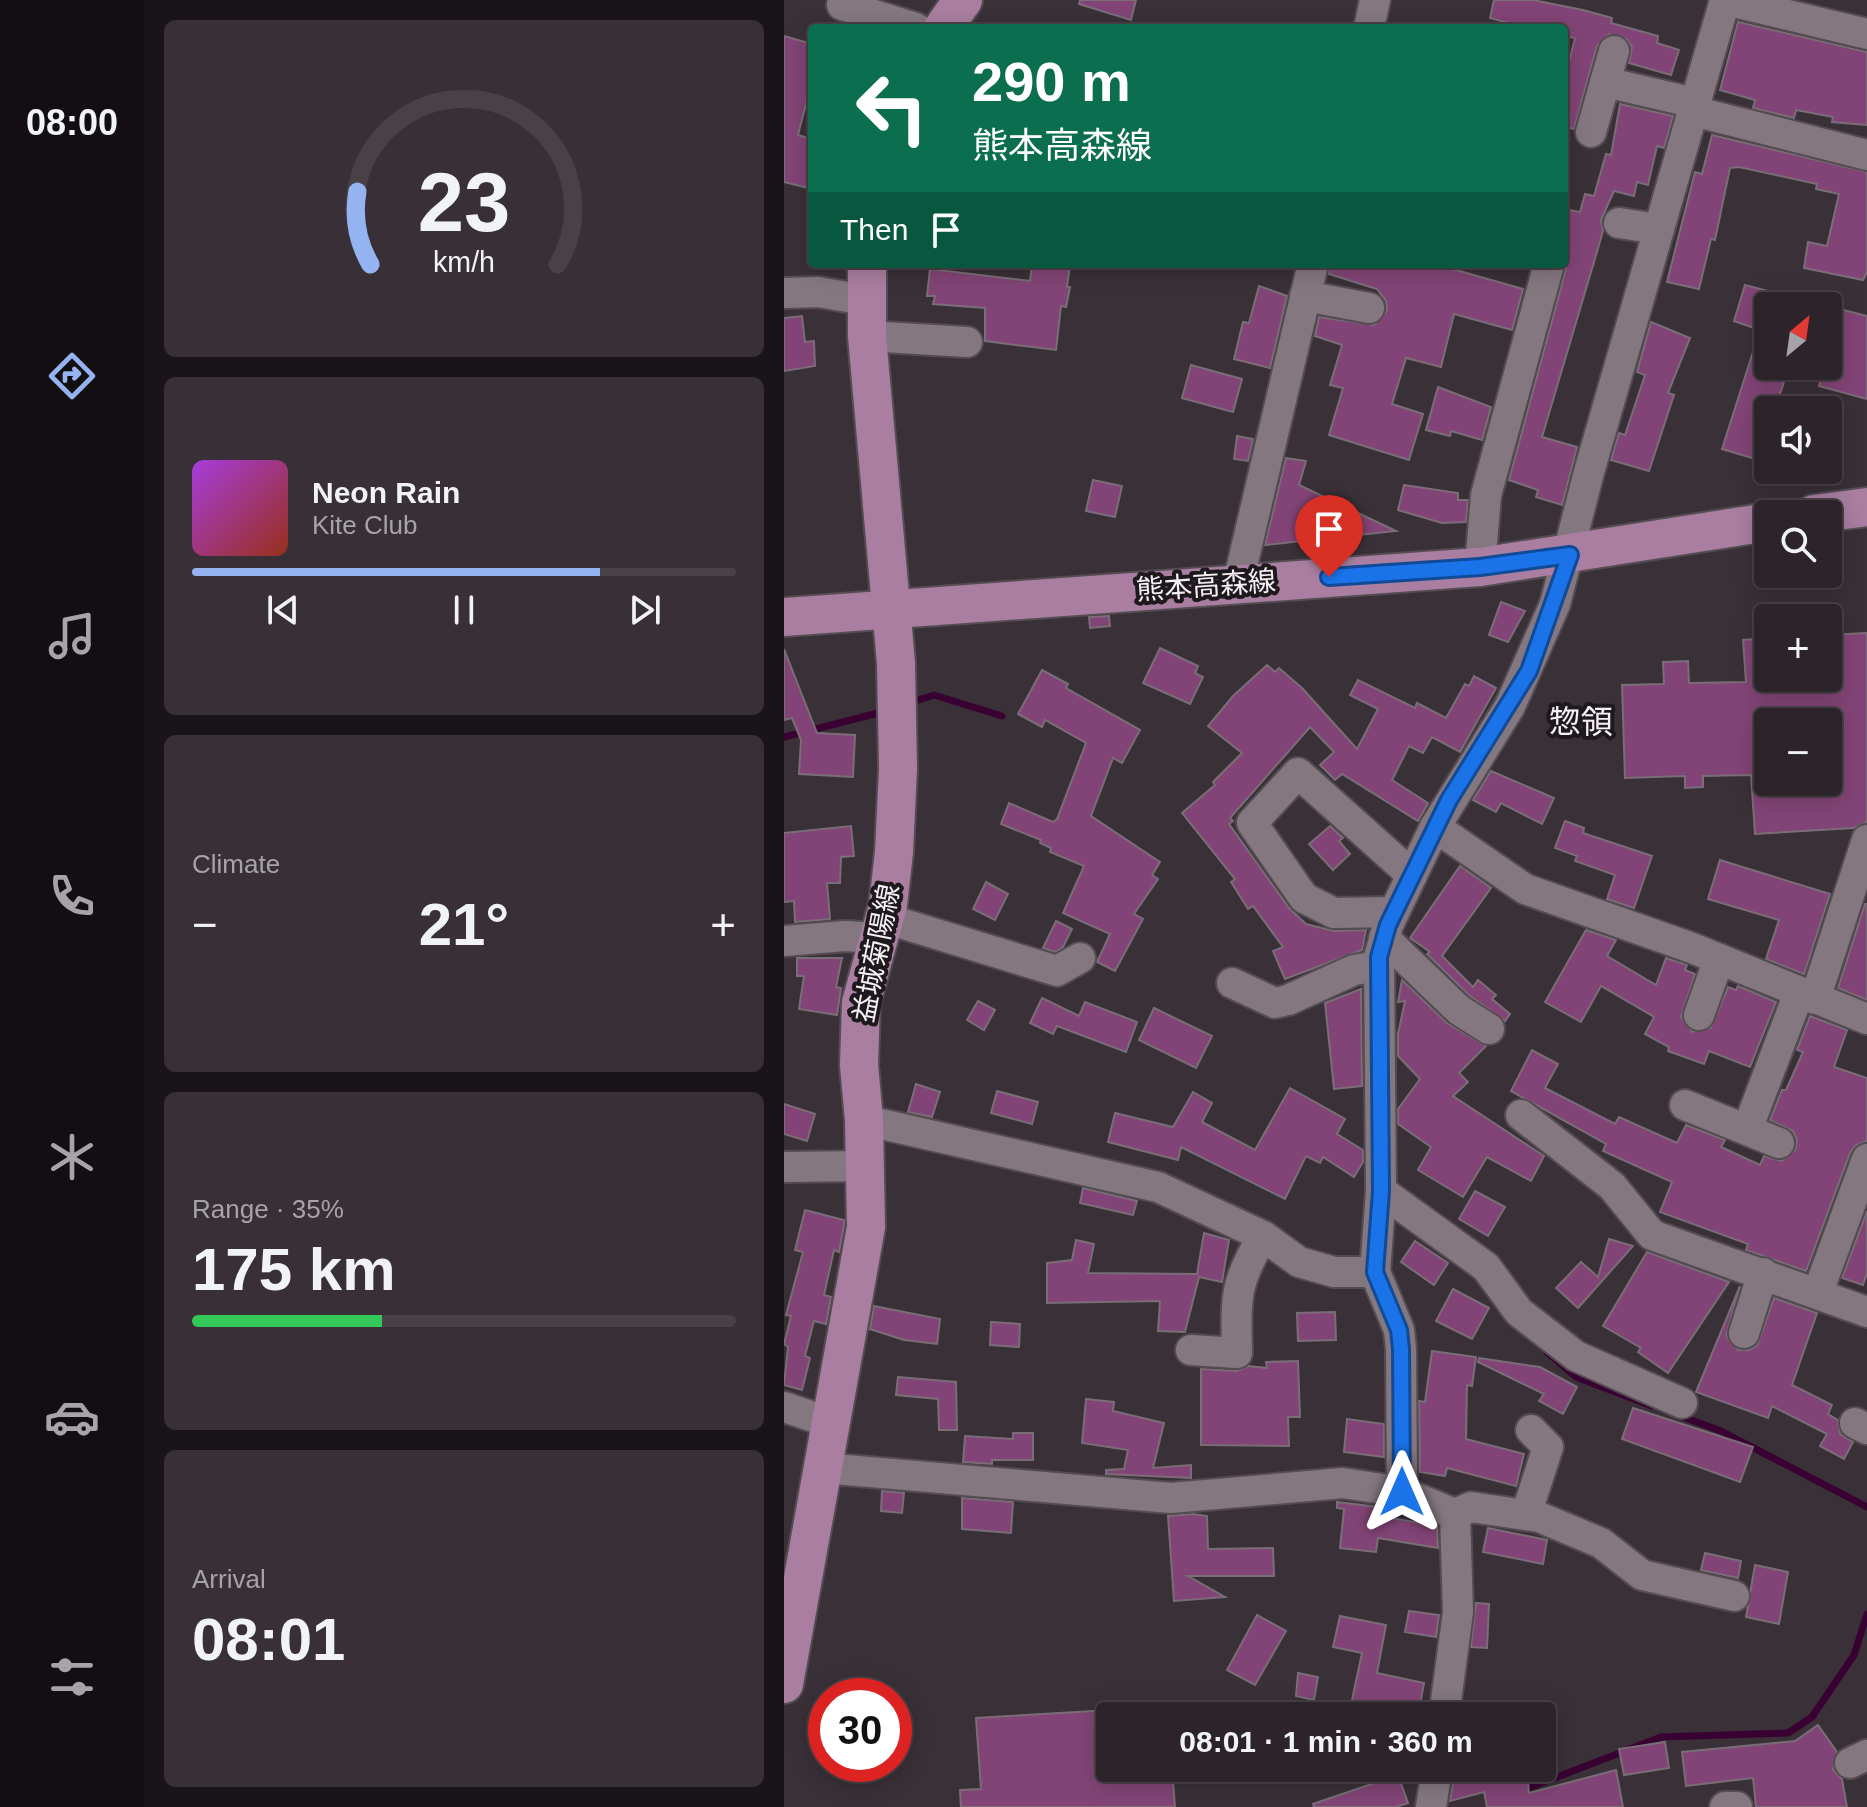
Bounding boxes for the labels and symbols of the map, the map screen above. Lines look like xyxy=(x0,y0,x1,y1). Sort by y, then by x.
north arrow xyxy=(1754,292,1842,380)
pin xyxy=(1295,495,1363,577)
street label: 熊本高森線 xyxy=(1135,565,1277,606)
district label: 惣領 xyxy=(1549,704,1613,740)
street label: 益城菊陽線 xyxy=(848,881,905,1025)
position arrow xyxy=(1360,1450,1444,1534)
speed limit sign: 30 xyxy=(808,1678,912,1782)

